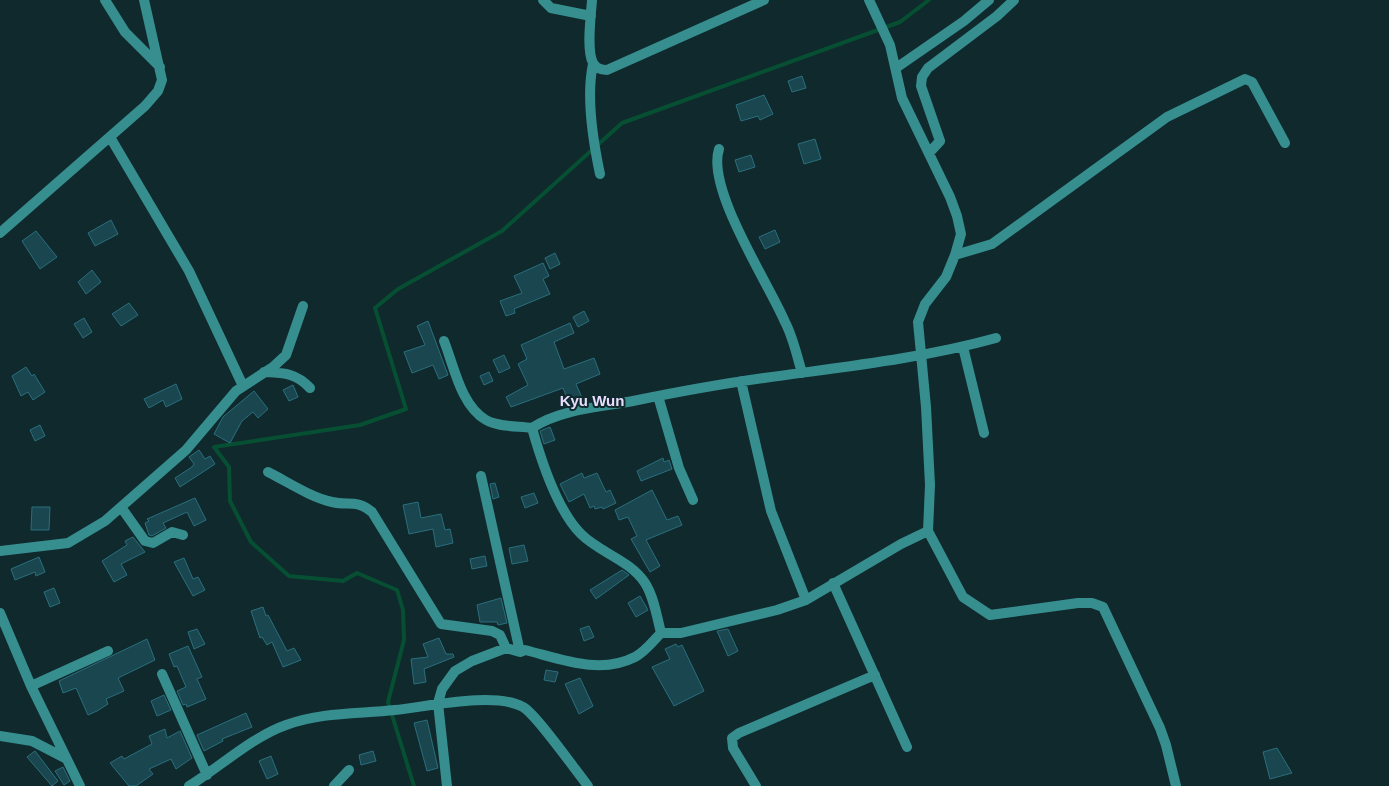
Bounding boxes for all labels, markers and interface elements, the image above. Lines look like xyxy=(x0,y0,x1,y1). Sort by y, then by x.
district label: Kyu Wun xyxy=(560,392,624,409)

